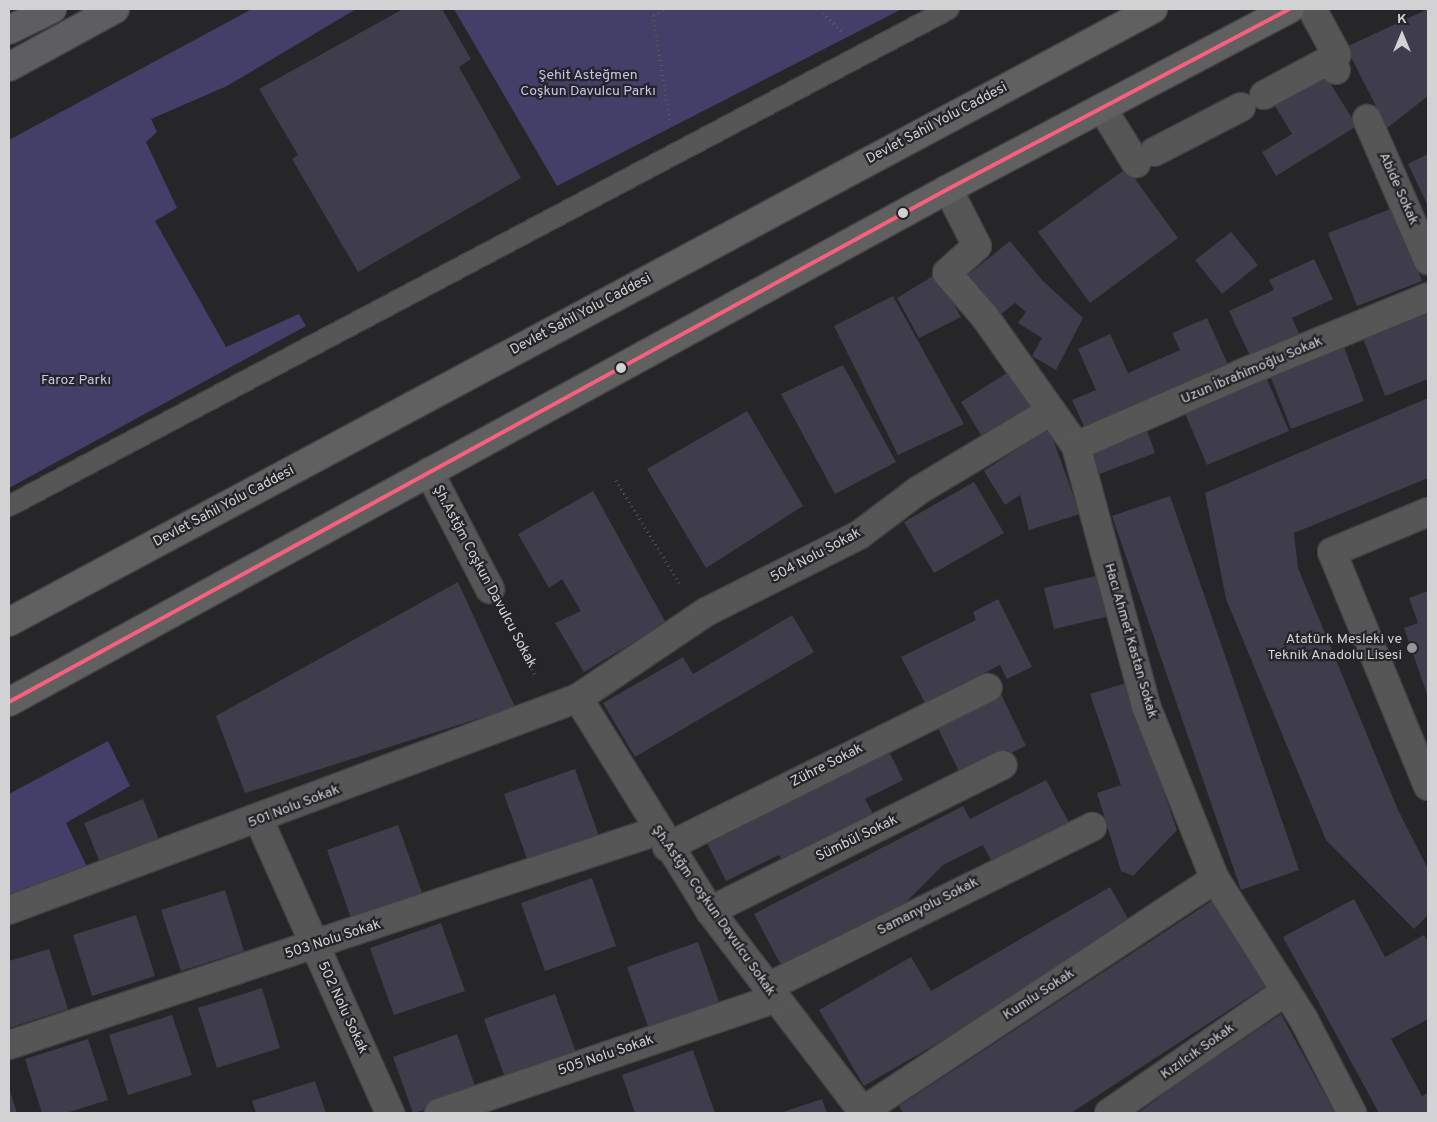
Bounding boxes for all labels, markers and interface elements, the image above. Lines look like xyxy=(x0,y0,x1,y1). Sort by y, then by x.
north arrow xyxy=(1377,10,1427,60)
text: K xyxy=(1397,11,1407,28)
park label: Şehit Asteğmen Coşkun Davulcu Parkı xyxy=(520,68,656,100)
street label: Devlet Sahil Yolu Caddesi xyxy=(863,80,1011,168)
street label: Abide Sokak xyxy=(1375,150,1421,228)
unlabelled marker xyxy=(898,208,908,218)
street label: Devlet Sahil Yolu Caddesi xyxy=(507,271,655,359)
street label: Uzun İbrahimoğlu Sokak xyxy=(1179,334,1325,408)
unlabelled marker xyxy=(616,363,626,373)
park label: Faroz Parkı xyxy=(41,373,111,389)
street label: Devlet Sahil Yolu Caddesi xyxy=(150,463,298,551)
street label: Şh.Astğm Coşkun Davulcu Sokak xyxy=(429,483,539,671)
street label: 504 Nolu Sokak xyxy=(768,525,864,587)
street label: Hacı Ahmet Kastan Sokak xyxy=(1100,561,1160,721)
place label: Atatürk Mesleki ve Teknik Anadolu Lisesi xyxy=(1267,632,1402,664)
marker: Atatürk Mesleki ve Teknik Anadolu Lisesi xyxy=(1406,642,1418,654)
street label: Zühre Sokak xyxy=(788,741,866,791)
street label: 501 Nolu Sokak xyxy=(246,782,342,832)
street label: Sümbül Sokak xyxy=(813,812,901,866)
street label: Şh.Astğm Coşkun Davulcu Sokak xyxy=(647,822,779,1000)
street label: Samanyolu Sokak xyxy=(875,874,981,940)
street label: 503 Nolu Sokak xyxy=(283,917,383,963)
street label: 502 Nolu Sokak xyxy=(313,959,371,1057)
street label: Kumlu Sokak xyxy=(1000,966,1078,1024)
street label: Kızılcık Sokak xyxy=(1158,1020,1238,1084)
street label: 505 Nolu Sokak xyxy=(556,1032,656,1080)

